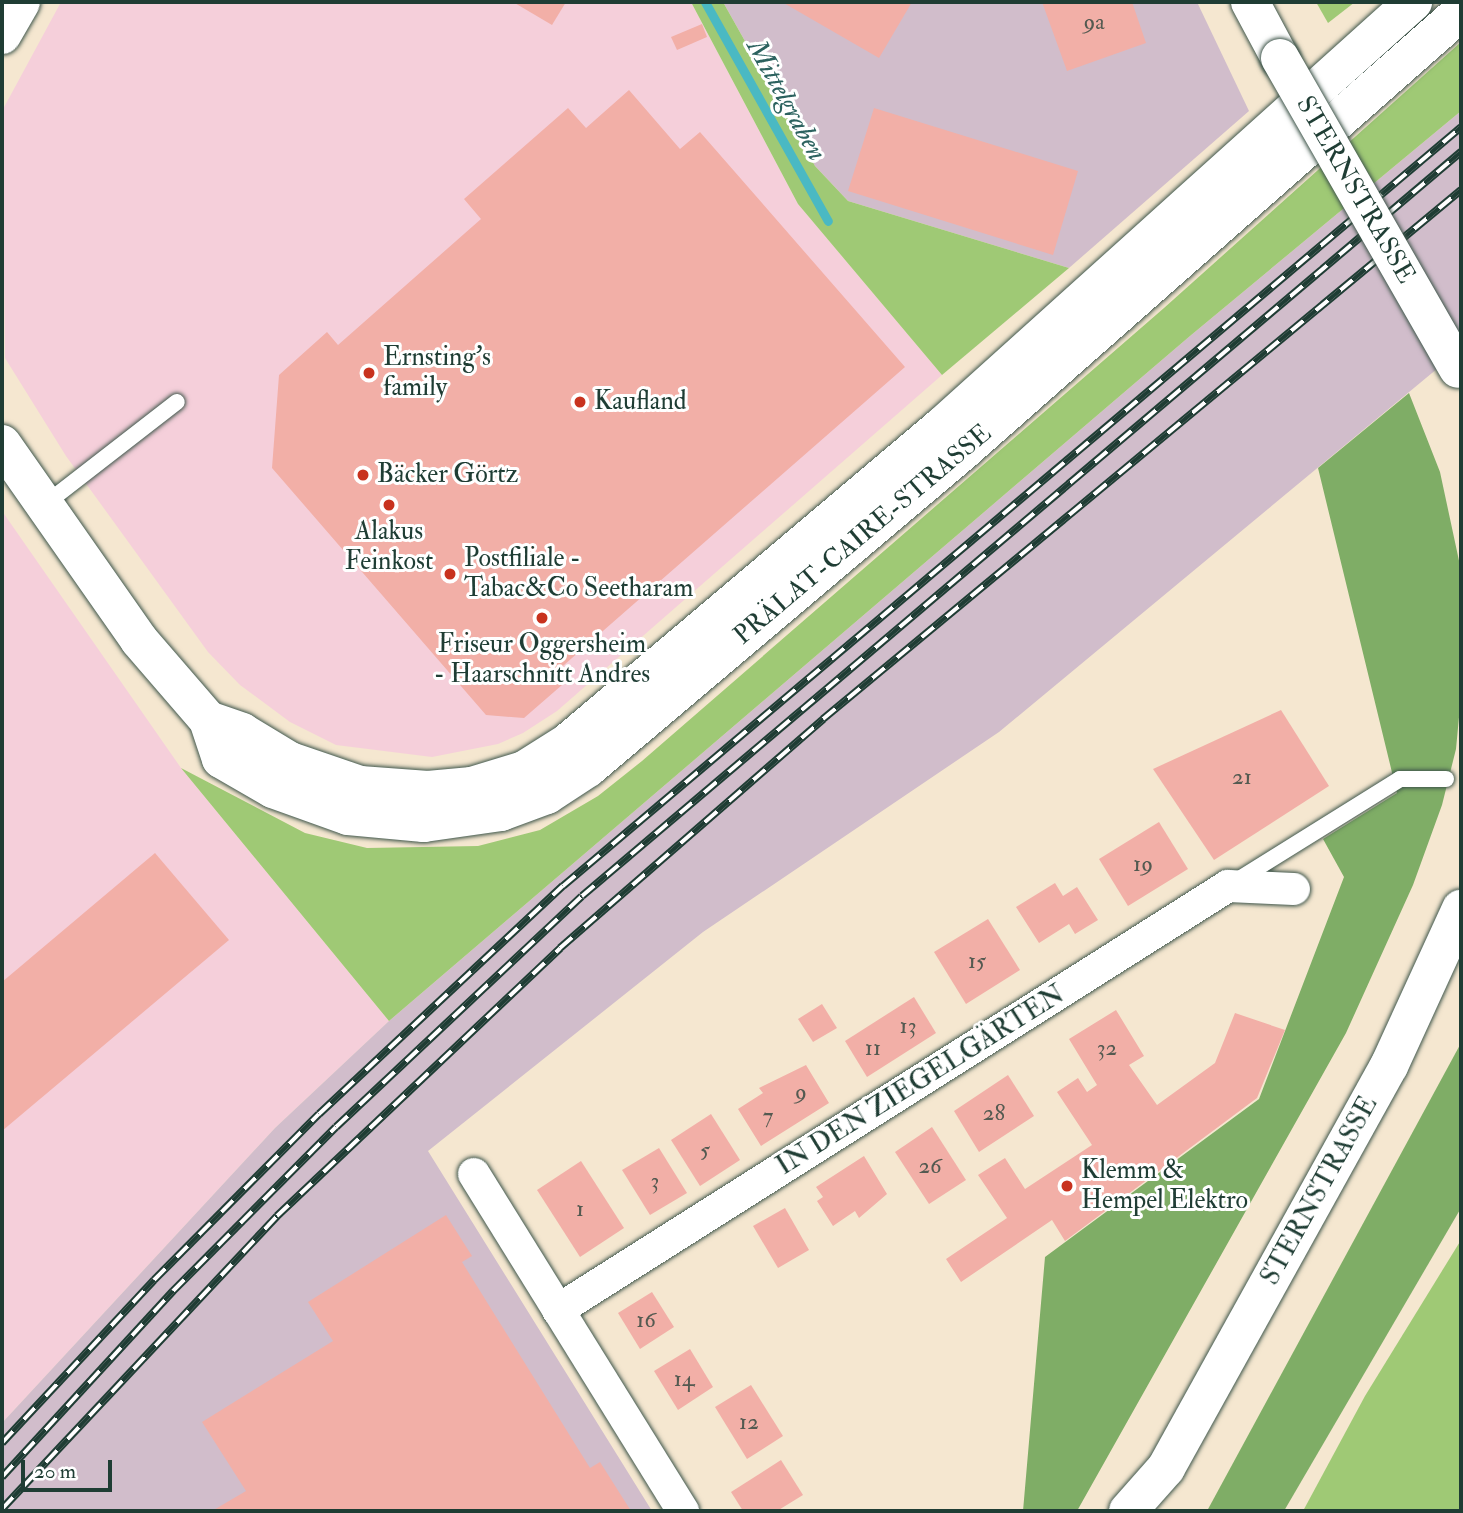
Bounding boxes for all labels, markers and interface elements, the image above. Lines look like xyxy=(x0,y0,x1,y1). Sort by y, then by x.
house number: 9a xyxy=(1083,8,1105,36)
water label: Mittelgraben xyxy=(739,33,833,167)
street label: STERNSTRASSE xyxy=(1289,91,1421,289)
place label: Ernsting's family xyxy=(383,342,491,404)
marker: Ernsting's family xyxy=(361,365,377,381)
place label: Kaufland xyxy=(594,386,687,418)
marker: Kaufland xyxy=(572,394,588,410)
street label: PRÄLAT-CAIRE-STRASSE xyxy=(728,418,998,652)
place label: Bäcker Görtz xyxy=(377,459,518,491)
marker: Bäcker Görtz xyxy=(355,467,371,483)
marker: Alakus Feinkost xyxy=(381,497,397,513)
place label: Alakus Feinkost xyxy=(345,516,433,578)
place label: Postfiliale - Tabac&Co Seetharam xyxy=(464,543,693,604)
marker: Postfiliale - Tabac&Co Seetharam xyxy=(442,566,458,582)
marker: Friseur Oggersheim - Haarschnitt Andres xyxy=(534,610,550,626)
place label: Friseur Oggersheim - Haarschnitt Andres xyxy=(434,629,650,690)
house number: 21 xyxy=(1232,763,1252,791)
house number: 19 xyxy=(1133,850,1153,878)
house number: 15 xyxy=(968,947,986,975)
street label: IN DEN ZIEGELGÄRTEN xyxy=(771,979,1071,1183)
house number: 13 xyxy=(899,1012,917,1040)
house number: 11 xyxy=(865,1034,881,1062)
house number: 32 xyxy=(1097,1034,1117,1062)
house number: 9 xyxy=(795,1078,807,1106)
street label: STERNSTRASSE xyxy=(1255,1091,1385,1291)
house number: 28 xyxy=(983,1099,1005,1127)
house number: 7 xyxy=(763,1102,773,1130)
house number: 5 xyxy=(700,1136,710,1164)
house number: 26 xyxy=(918,1152,942,1180)
place label: Klemm & Hempel Elektro xyxy=(1081,1155,1248,1216)
house number: 3 xyxy=(651,1167,659,1195)
marker: Klemm & Hempel Elektro xyxy=(1059,1178,1075,1194)
house number: 1 xyxy=(576,1195,584,1223)
house number: 16 xyxy=(636,1306,656,1334)
house number: 14 xyxy=(674,1365,694,1393)
house number: 12 xyxy=(739,1408,759,1436)
scale bar xyxy=(24,1446,116,1490)
text: 20 m xyxy=(34,1458,76,1485)

